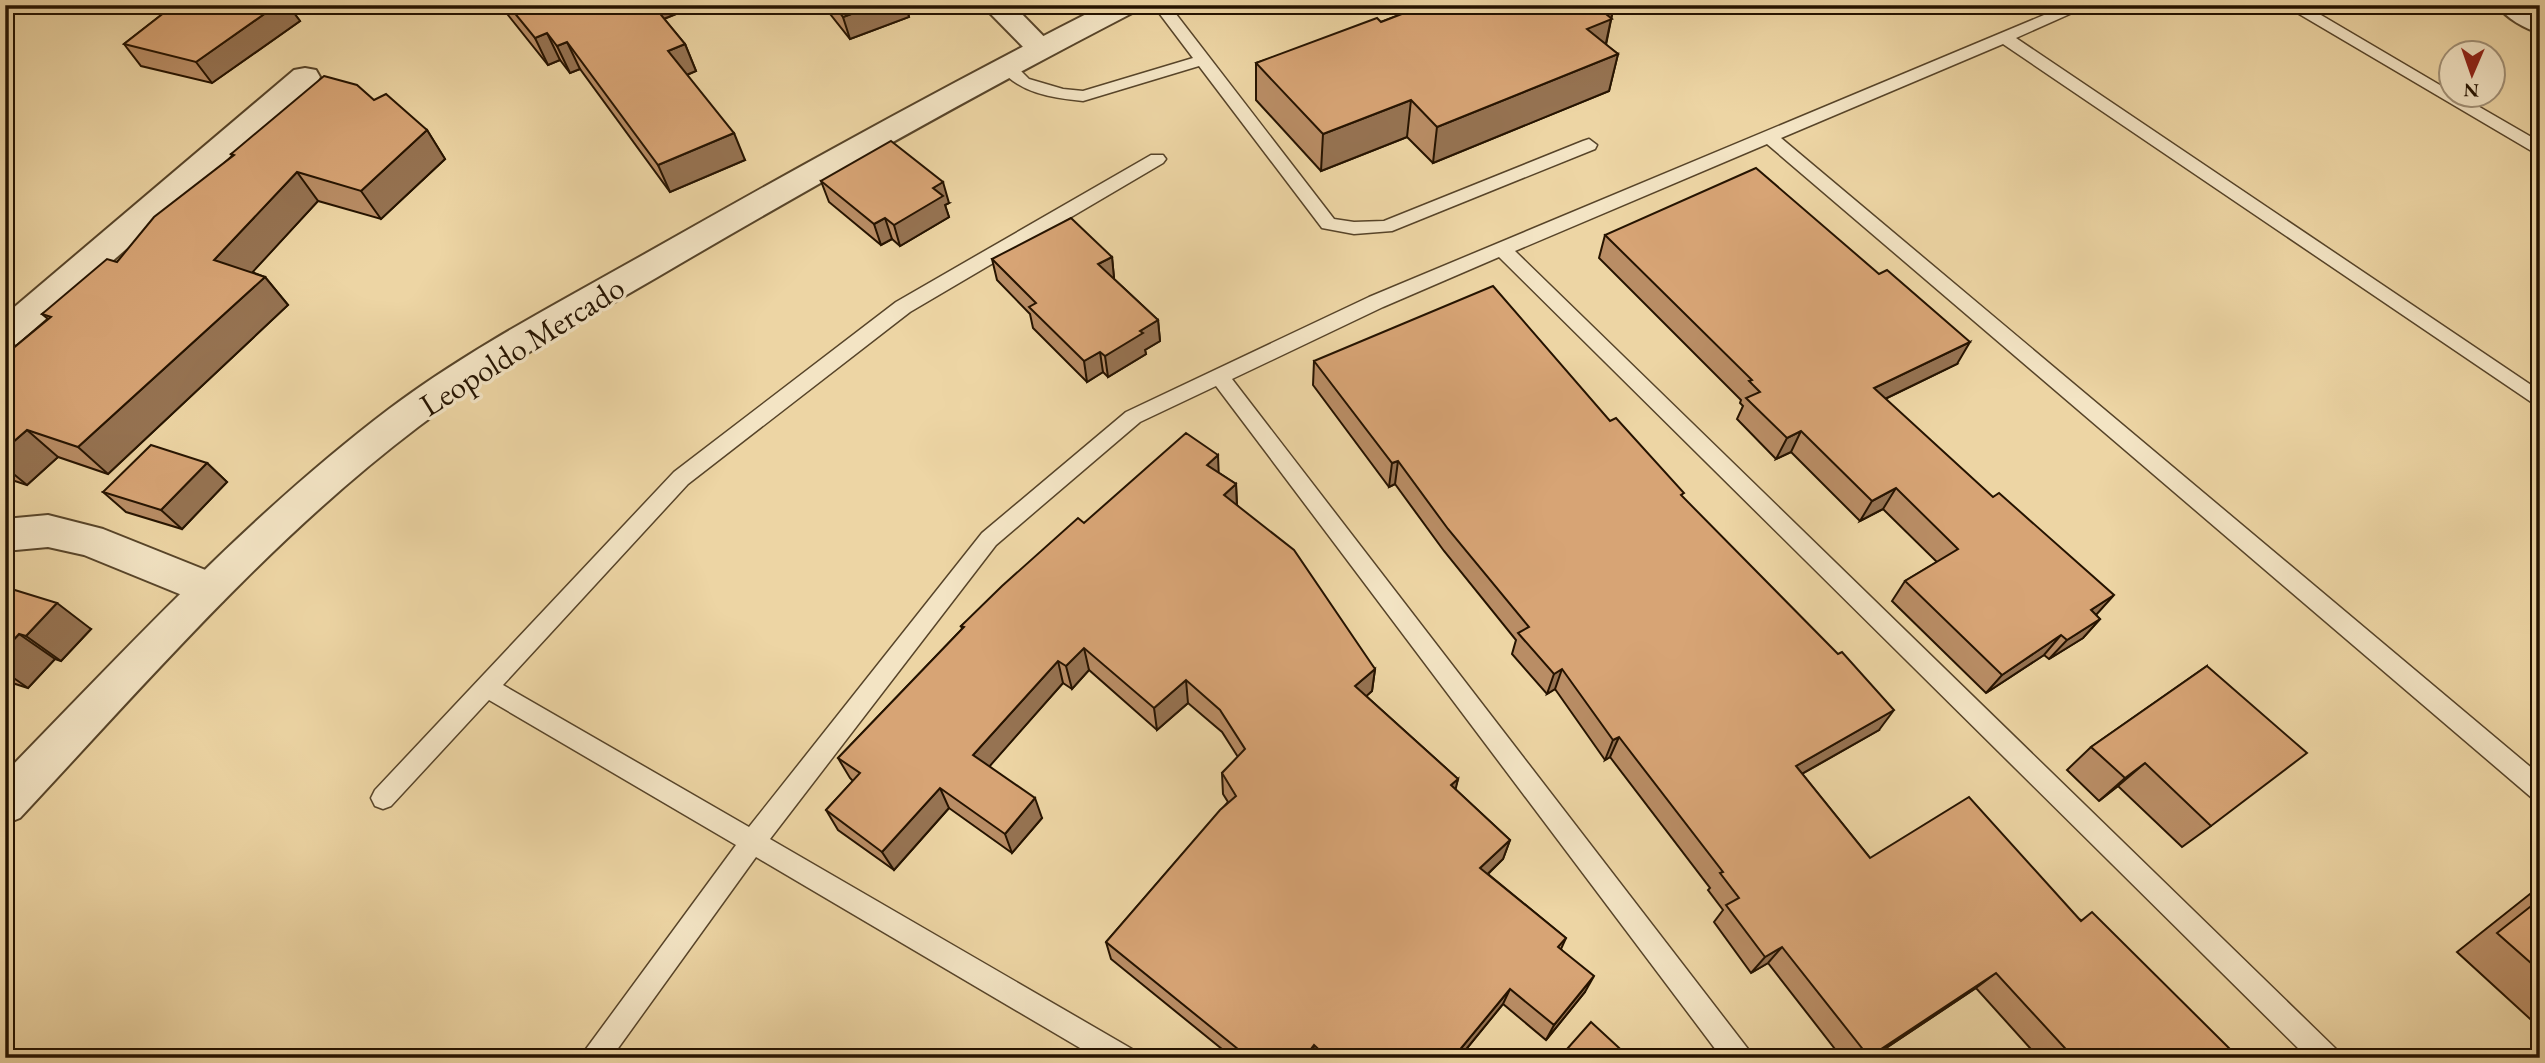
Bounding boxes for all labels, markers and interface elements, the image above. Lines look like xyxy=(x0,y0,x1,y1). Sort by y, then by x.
north arrow xyxy=(2436,38,2506,108)
text: N xyxy=(2463,78,2480,103)
street label: Leopoldo Mercado xyxy=(412,266,632,426)

